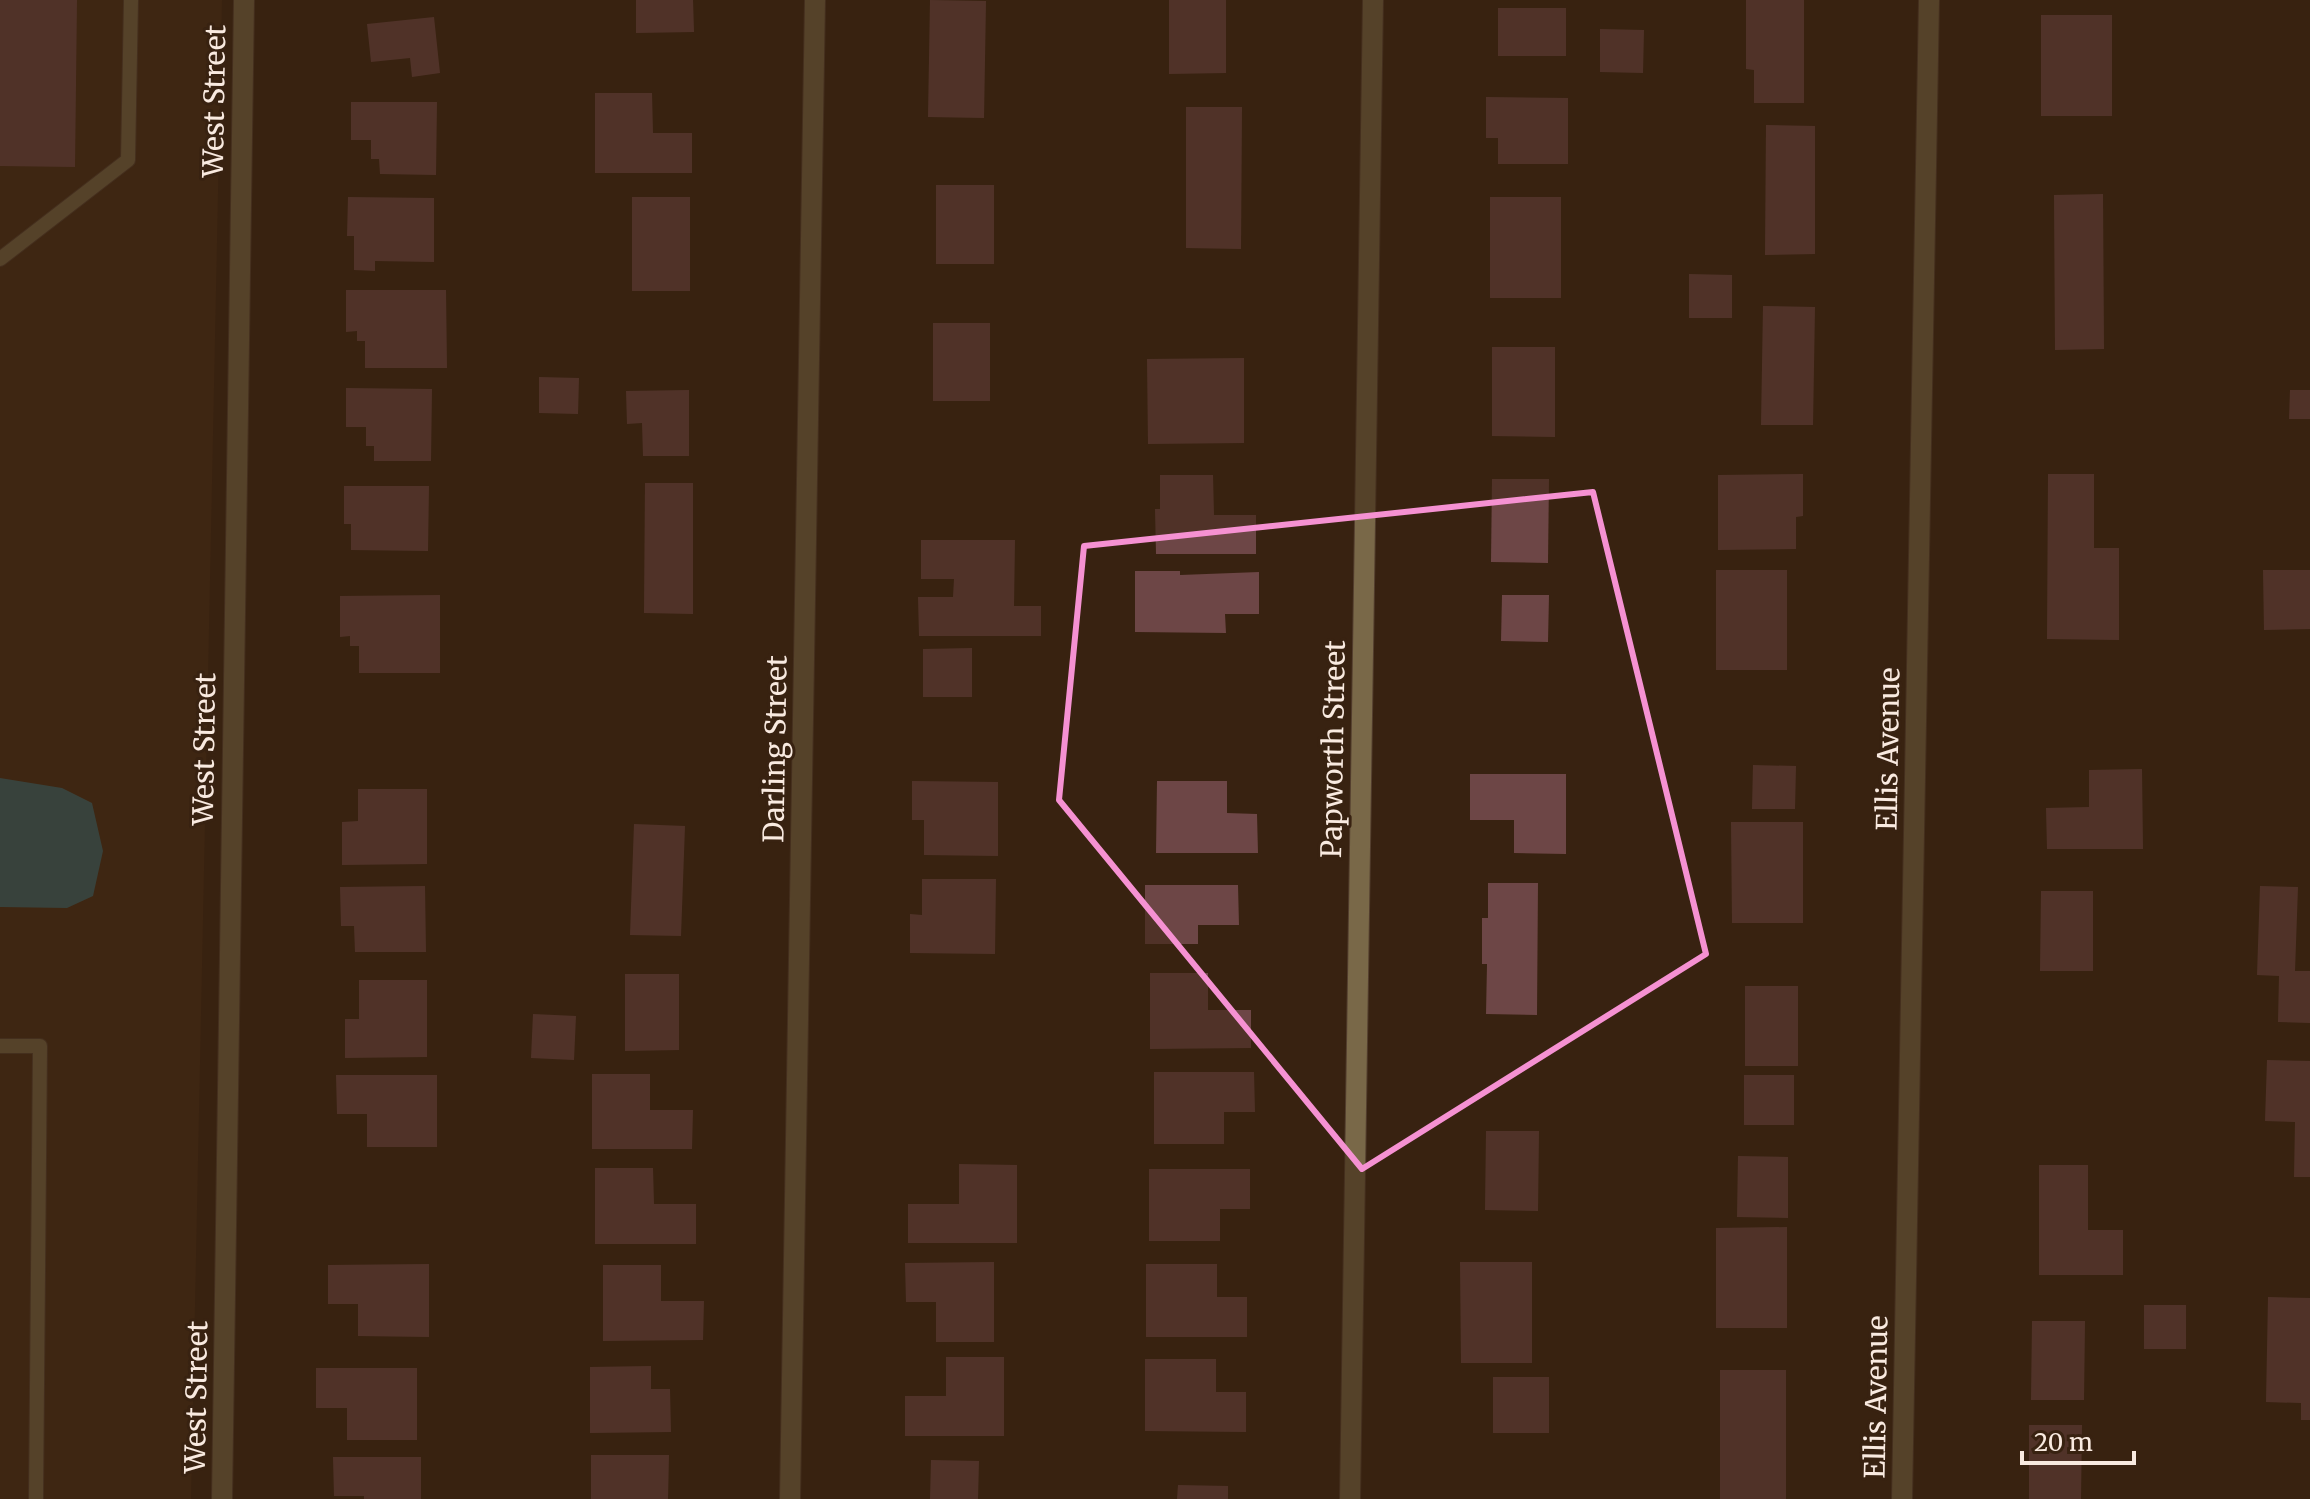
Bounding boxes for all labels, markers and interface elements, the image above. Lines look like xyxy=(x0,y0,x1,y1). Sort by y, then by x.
street label: West Street xyxy=(195,24,233,179)
street label: Papworth Street xyxy=(1313,640,1353,858)
street label: Darling Street xyxy=(755,655,795,843)
street label: Ellis Avenue xyxy=(1869,667,1907,831)
street label: West Street xyxy=(185,672,223,827)
street label: Ellis Avenue xyxy=(1857,1315,1895,1479)
street label: West Street xyxy=(177,1320,215,1475)
scale bar xyxy=(2022,1415,2134,1465)
text: 20 m xyxy=(2034,1427,2093,1458)

